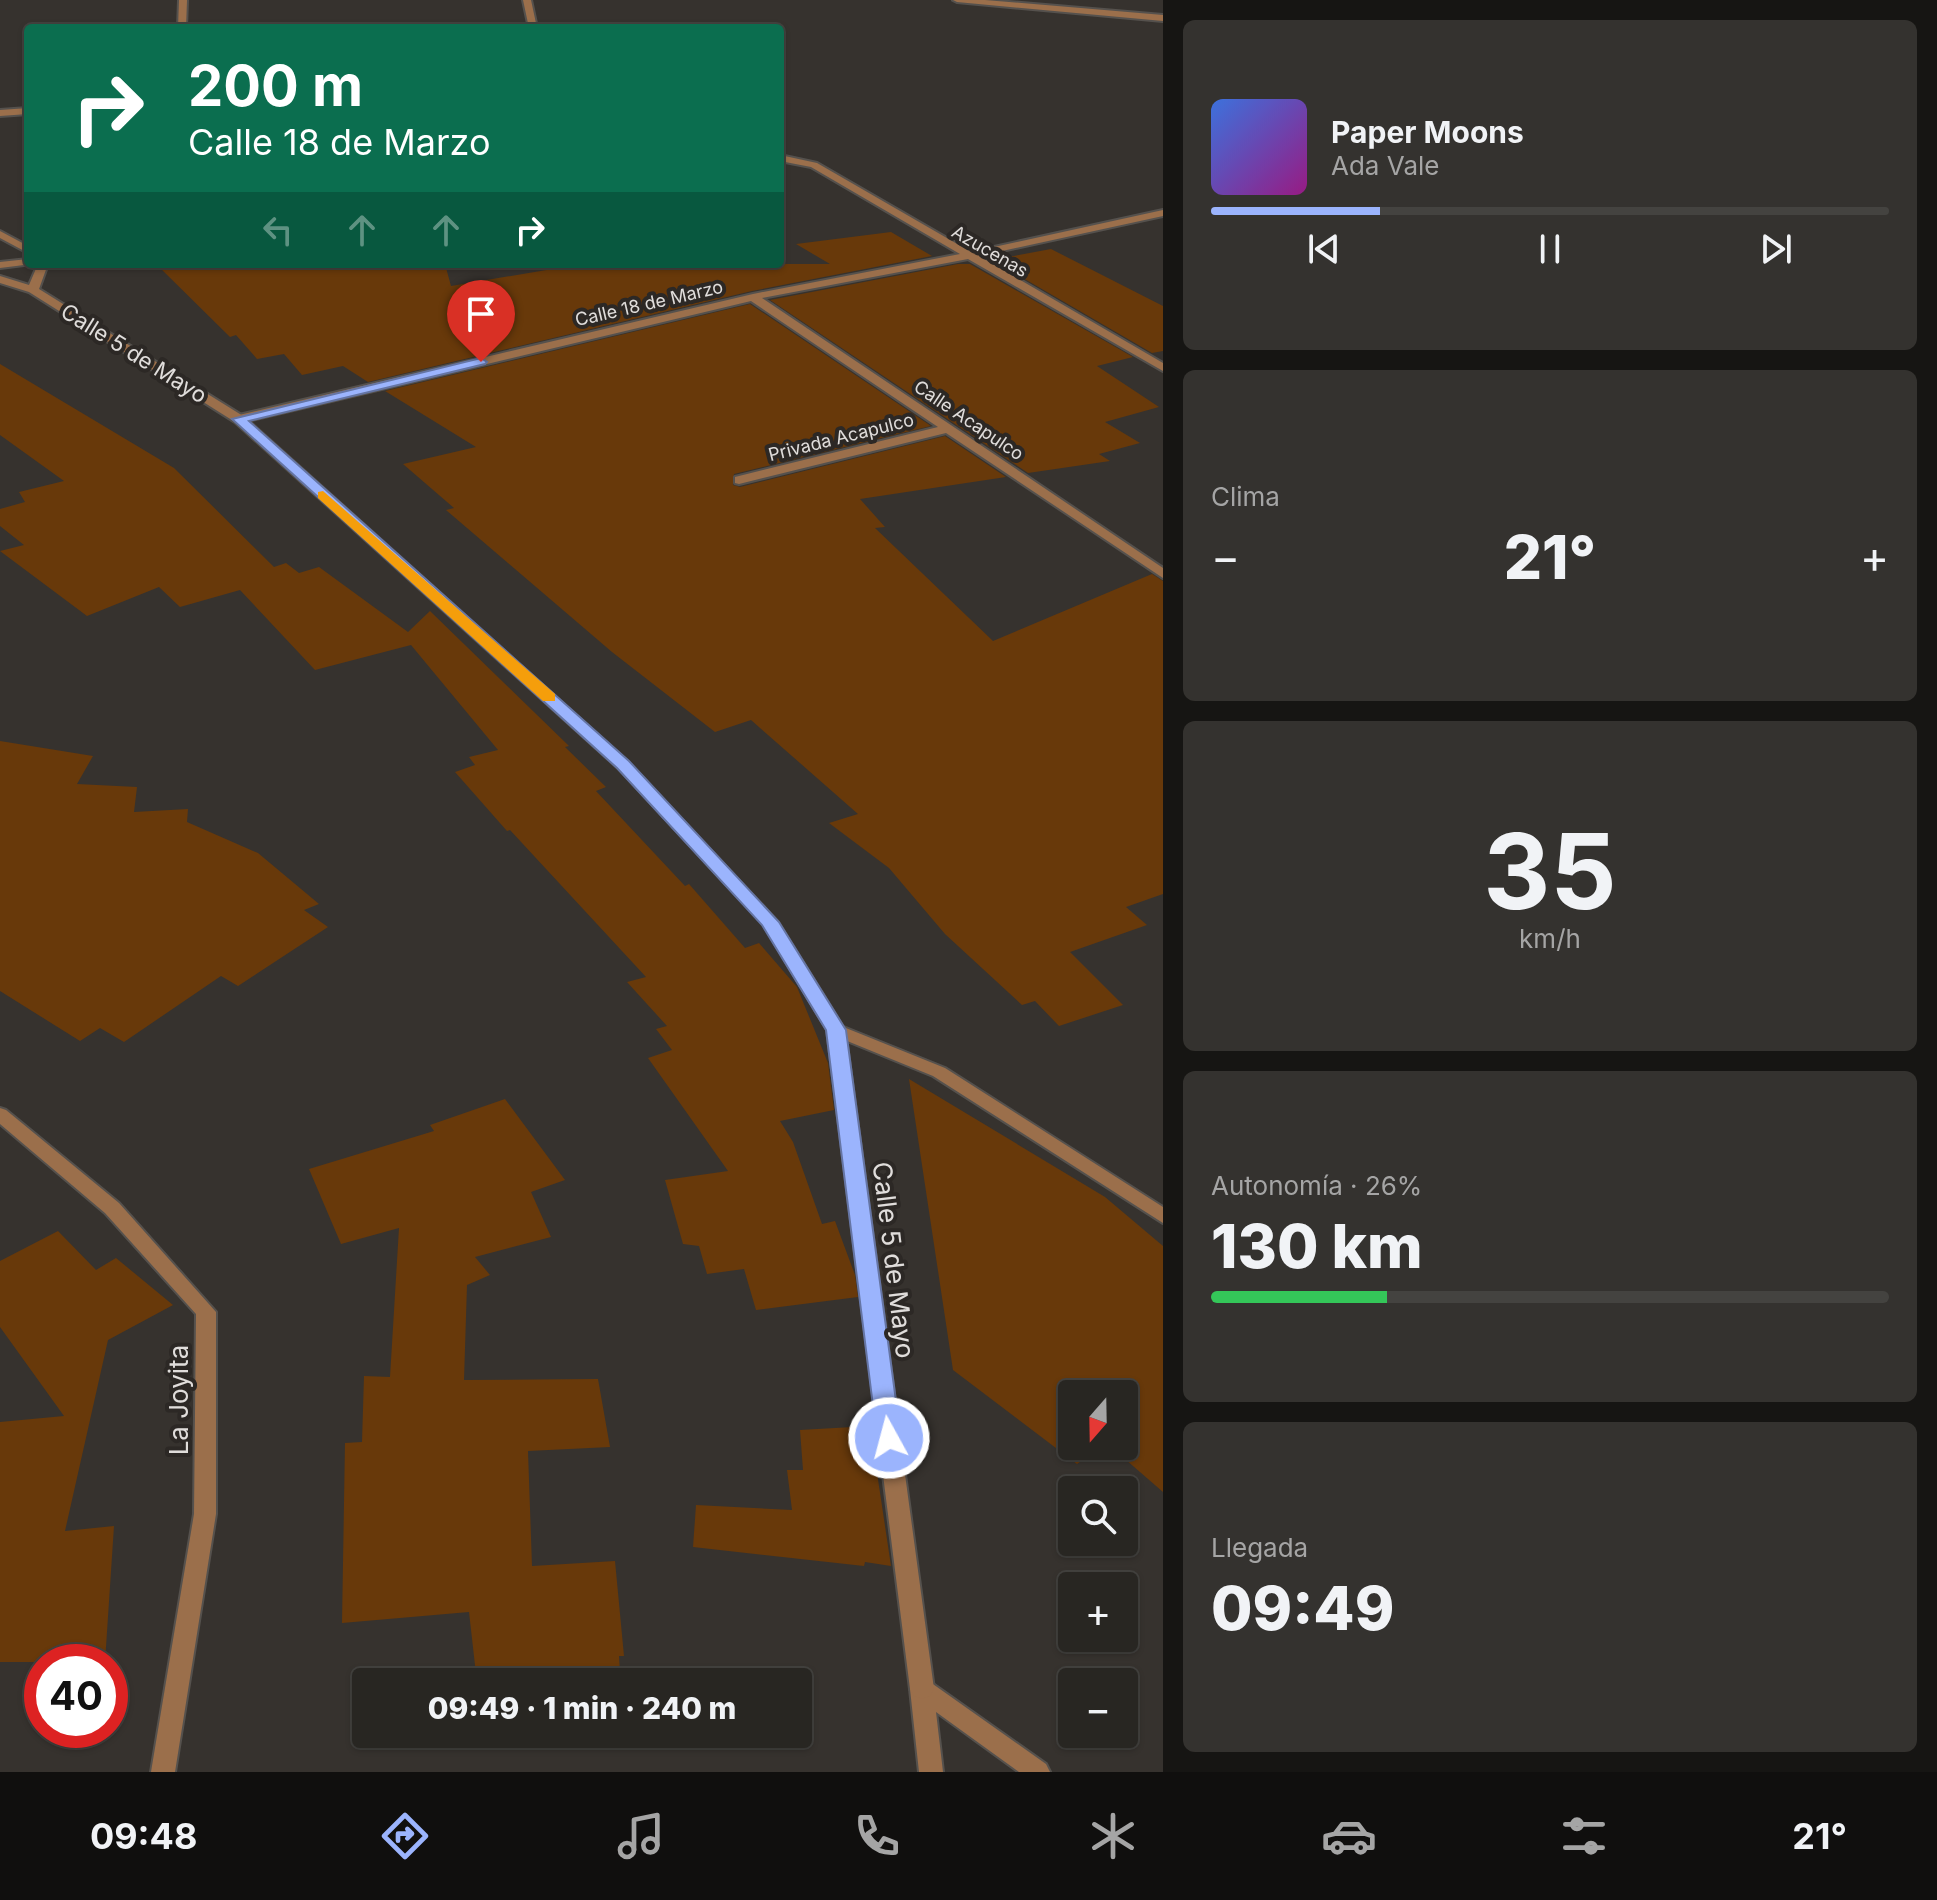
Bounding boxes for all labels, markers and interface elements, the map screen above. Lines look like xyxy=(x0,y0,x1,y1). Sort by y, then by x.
text: 200 m xyxy=(188,52,363,120)
icon: right xyxy=(56,56,160,160)
text: Paper Moons xyxy=(1331,114,1524,150)
text: Calle 18 de Marzo xyxy=(188,120,490,164)
text: Ada Vale xyxy=(1331,150,1439,181)
icon: left xyxy=(256,208,300,252)
icon: ahead xyxy=(340,208,384,252)
icon: ahead xyxy=(424,208,468,252)
icon: right xyxy=(508,208,552,252)
street label: Azucenas xyxy=(948,221,1032,281)
icon: previous xyxy=(1302,227,1346,271)
icon: pause xyxy=(1528,227,1572,271)
icon: next xyxy=(1754,227,1798,271)
street label: Calle 18 de Marzo xyxy=(573,276,725,330)
pin xyxy=(447,280,515,362)
icon: arrive xyxy=(459,292,503,336)
street label: Calle 5 de Mayo xyxy=(56,298,212,408)
street label: Calle Acapulco xyxy=(910,376,1028,464)
street label: Privada Acapulco xyxy=(766,409,916,465)
text: Clima xyxy=(1211,481,1280,512)
text: 21° xyxy=(1504,521,1596,593)
text: − xyxy=(1211,530,1240,584)
text: + xyxy=(1860,530,1889,584)
text: 35 xyxy=(1483,808,1617,934)
text: km/h xyxy=(1519,923,1581,954)
street label: Calle 5 de Mayo xyxy=(867,1160,921,1360)
text: Autonomía · 26% xyxy=(1211,1170,1422,1201)
text: 130 km xyxy=(1211,1210,1423,1282)
street label: La Joyita xyxy=(163,1345,194,1455)
north arrow xyxy=(1058,1380,1138,1460)
map controls xyxy=(1058,1380,1138,1748)
position arrow xyxy=(847,1396,931,1480)
button: search xyxy=(1058,1476,1138,1556)
text: Llegada xyxy=(1211,1532,1308,1563)
button: + xyxy=(1058,1572,1138,1652)
text: 09:49 xyxy=(1211,1572,1394,1644)
speed limit sign: 40 xyxy=(24,1644,128,1748)
button: − xyxy=(1058,1668,1138,1748)
text: 09:49 · 1 min · 240 m xyxy=(428,1690,736,1726)
icon: directions xyxy=(377,1808,433,1864)
icon: music xyxy=(613,1808,669,1864)
icon: phone xyxy=(849,1808,905,1864)
icon: climate xyxy=(1085,1808,1141,1864)
icon: car xyxy=(1321,1808,1377,1864)
icon: filters xyxy=(1556,1808,1612,1864)
text: 09:48 xyxy=(90,1814,197,1858)
text: 21° xyxy=(1792,1814,1847,1858)

